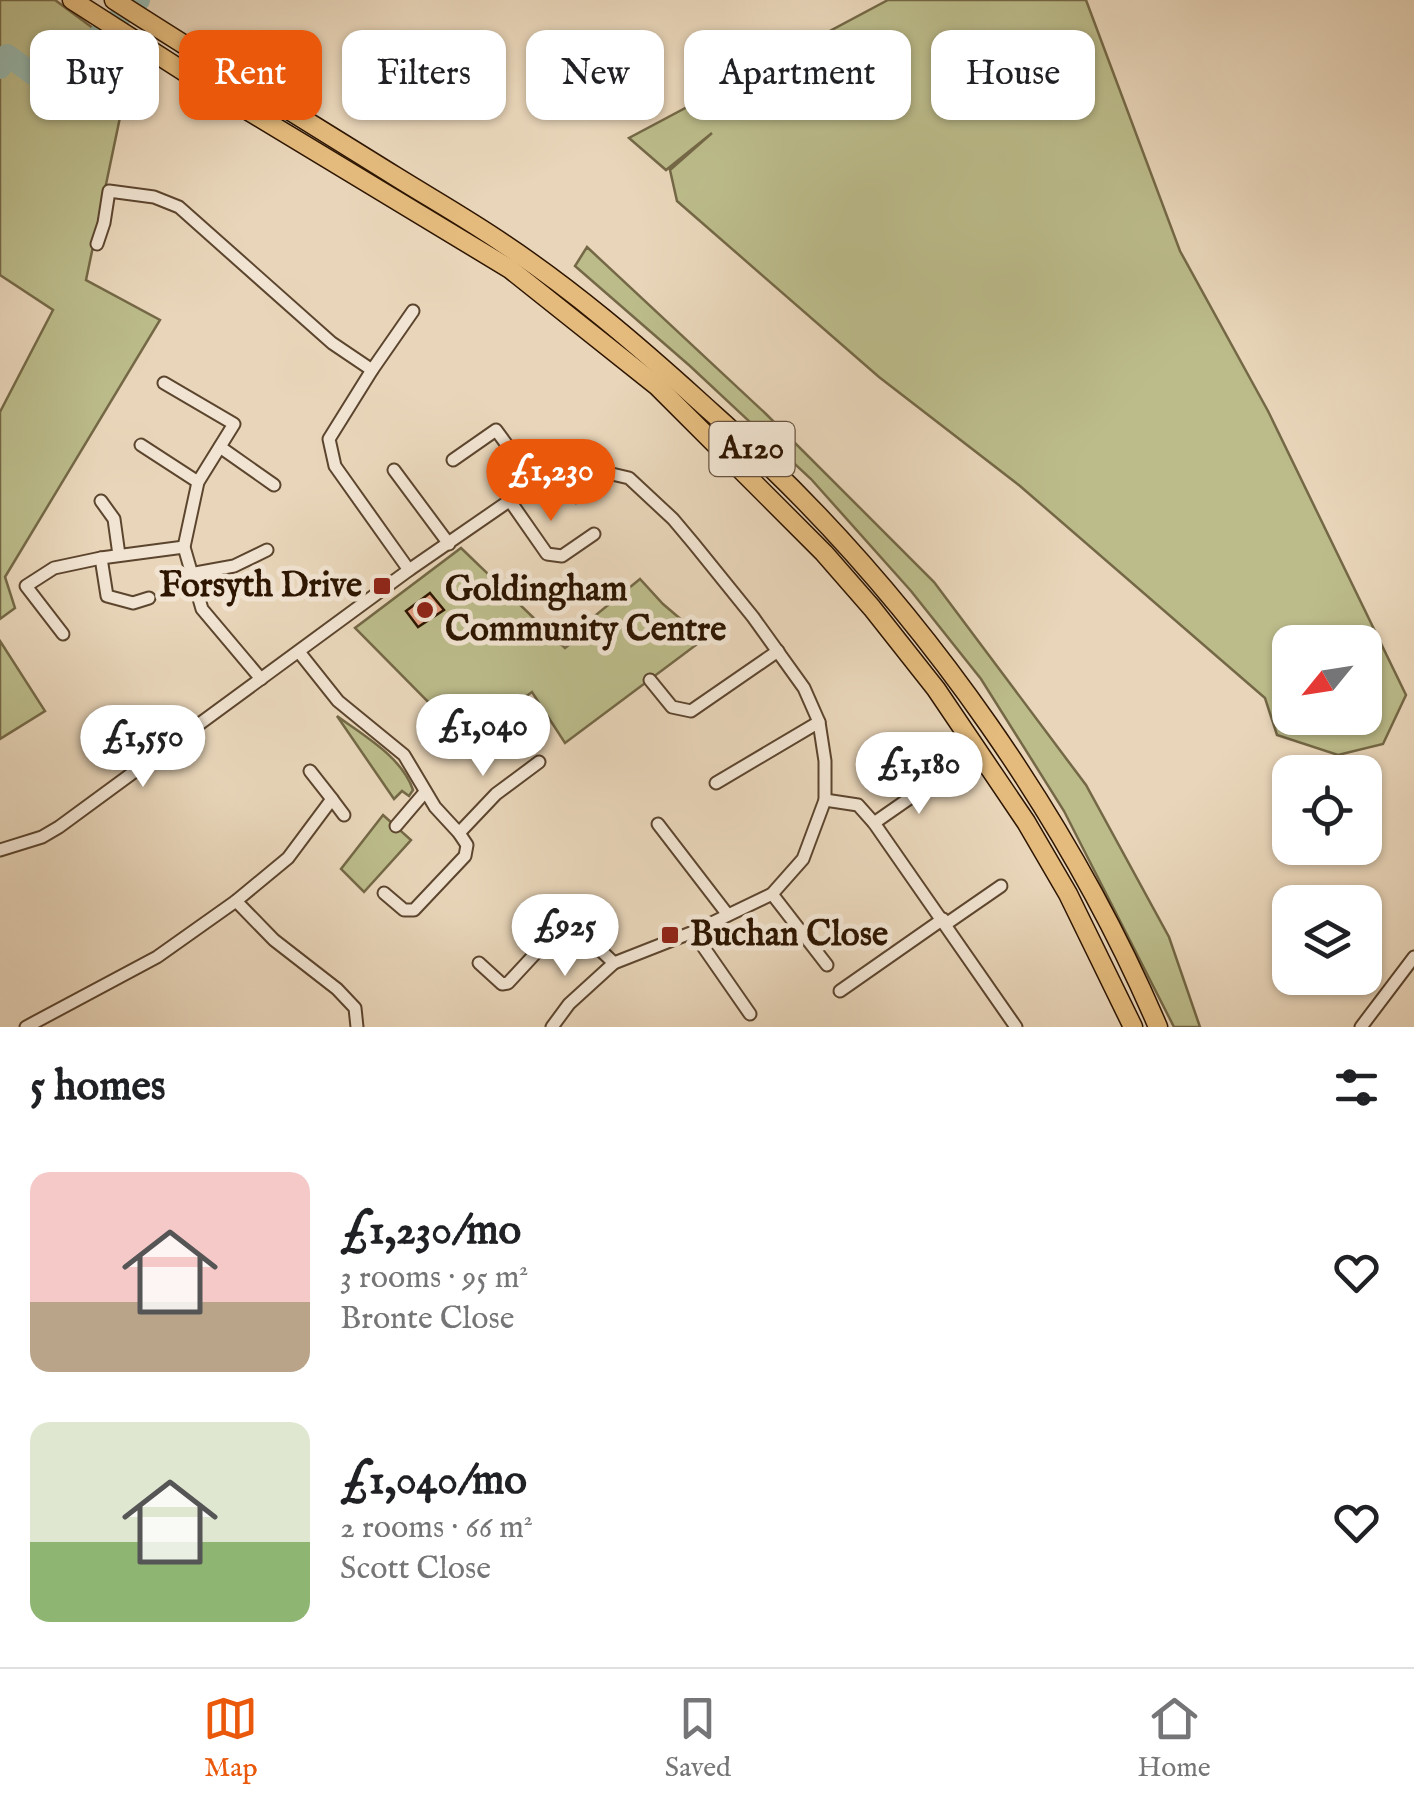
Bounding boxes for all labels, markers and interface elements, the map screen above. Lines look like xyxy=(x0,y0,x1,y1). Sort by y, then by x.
chip: Buy xyxy=(30,30,159,120)
chip: Rent xyxy=(179,30,322,120)
chip: Filters xyxy=(342,30,506,120)
chip: New xyxy=(526,30,664,120)
chip: Apartment xyxy=(684,30,911,120)
chip: House xyxy=(931,30,1095,120)
road number: A120 xyxy=(710,422,794,476)
pin: £1,230 xyxy=(470,439,632,524)
text: £1,230 xyxy=(508,451,594,492)
place label: Forsyth Drive xyxy=(159,564,362,609)
place label: Goldingham Community Centre xyxy=(445,568,726,653)
marker: Forsyth Drive xyxy=(371,575,393,597)
marker: Goldingham Community Centre xyxy=(414,599,436,621)
north arrow xyxy=(1272,625,1382,735)
map controls xyxy=(1272,625,1382,995)
pin: £1,040 xyxy=(402,694,564,779)
pin: £1,550 xyxy=(62,705,224,790)
text: £1,040 xyxy=(438,706,528,747)
text: £1,550 xyxy=(102,717,184,758)
pin: £1,180 xyxy=(838,732,1000,817)
text: £1,180 xyxy=(878,744,960,785)
button: locate xyxy=(1272,755,1382,865)
button: layers xyxy=(1272,885,1382,995)
pin: £925 xyxy=(506,894,624,979)
text: £925 xyxy=(534,906,596,947)
place label: Buchan Close xyxy=(690,913,888,958)
marker: Buchan Close xyxy=(659,924,681,946)
icon: filters xyxy=(1329,1060,1384,1115)
text: 5 homes xyxy=(30,1061,166,1114)
text: £1,230/mo xyxy=(340,1205,521,1258)
icon: home xyxy=(110,1212,230,1332)
icon: heart xyxy=(1329,1245,1384,1300)
text: 3 rooms · 95 m² xyxy=(340,1258,528,1299)
text: Bronte Close xyxy=(340,1299,514,1340)
text: £1,040/mo xyxy=(340,1455,527,1508)
icon: home xyxy=(110,1462,230,1582)
icon: heart xyxy=(1329,1495,1384,1550)
text: 2 rooms · 66 m² xyxy=(340,1508,533,1549)
text: Scott Close xyxy=(340,1549,491,1590)
tab: Map xyxy=(203,1691,258,1786)
tab: Saved xyxy=(665,1691,731,1786)
tab: Home xyxy=(1138,1691,1211,1786)

